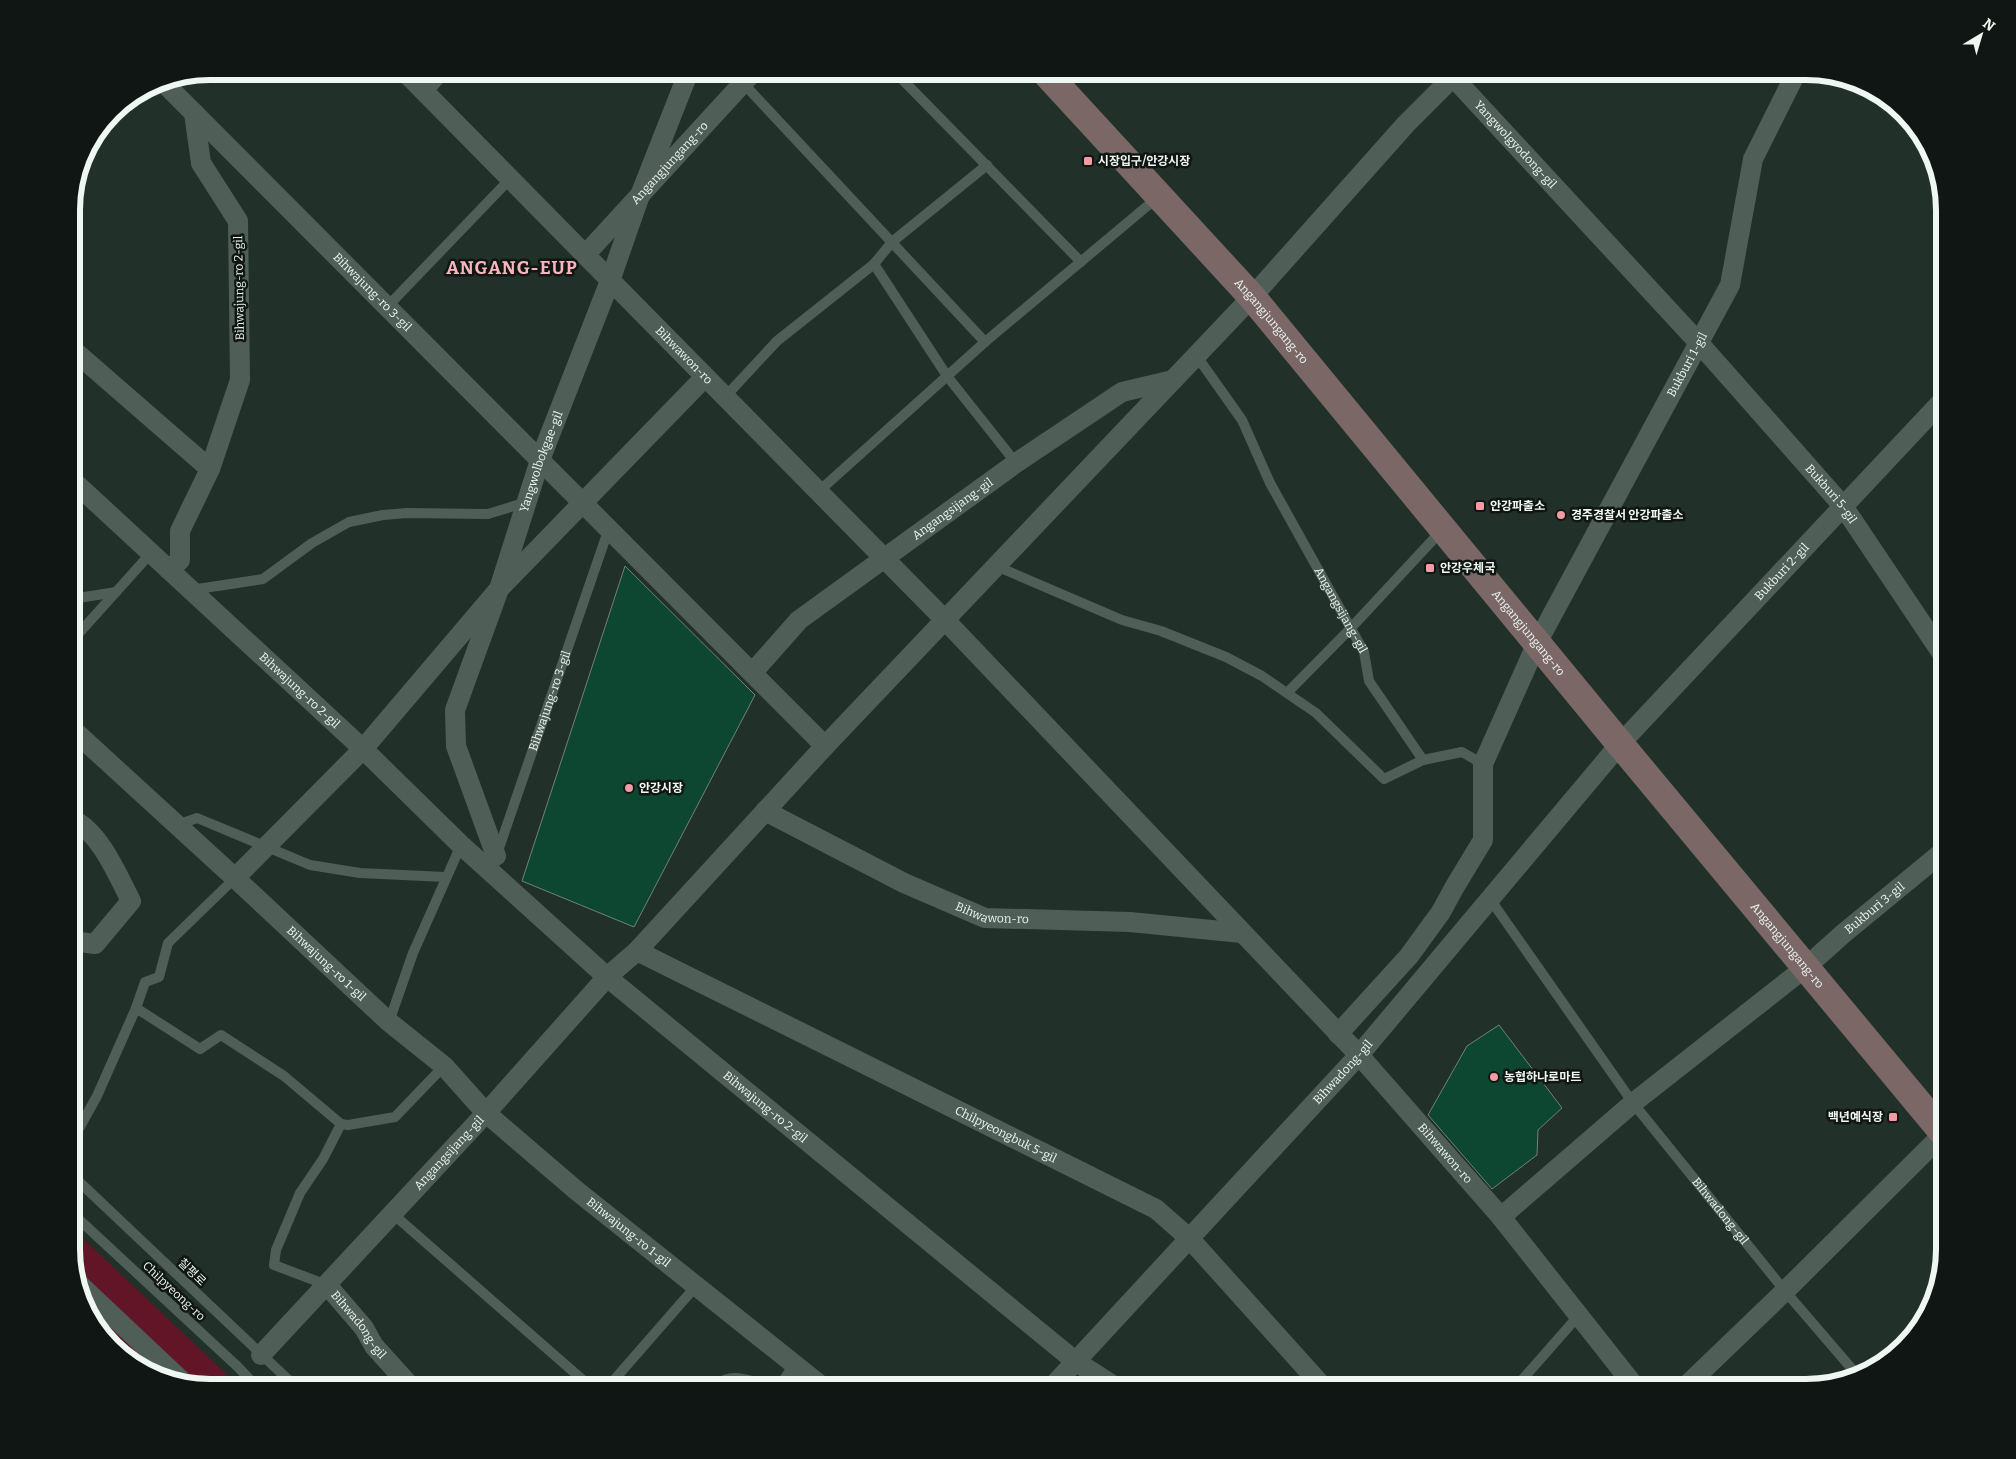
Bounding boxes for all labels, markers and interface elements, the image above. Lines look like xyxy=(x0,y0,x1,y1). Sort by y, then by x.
north arrow xyxy=(1956,10,2006,60)
text: N xyxy=(1979,15,1998,35)
street label: Yangwolgyodong-gil xyxy=(1472,98,1560,192)
street label: Angangjungang-ro xyxy=(628,119,711,207)
place label: 시장입구/안강시장 xyxy=(1098,154,1190,168)
marker: 시장입구/안강시장 xyxy=(1082,155,1094,167)
street label: Bihwajung-ro 2-gil xyxy=(231,235,247,340)
street label: Bihwajung-ro 3-gil xyxy=(330,250,415,335)
district label: ANGANG-EUP xyxy=(446,257,578,279)
street label: Angangjungang-ro xyxy=(1232,276,1311,367)
street label: Bihwawon-ro xyxy=(653,323,716,387)
street label: Bukburi 1-gil xyxy=(1664,330,1710,399)
street label: Yangwolbokgae-gil xyxy=(517,409,566,514)
street label: Bukburi 5-gil xyxy=(1803,462,1860,527)
street label: Angangsijang-gil xyxy=(910,475,996,543)
place label: 안강파출소 xyxy=(1490,499,1545,513)
marker: 안강파출소 xyxy=(1474,500,1486,512)
place label: 경주경찰서 안강파출소 xyxy=(1571,508,1684,522)
marker: 경주경찰서 안강파출소 xyxy=(1555,509,1567,521)
street label: Bukburi 2-gil xyxy=(1752,540,1812,603)
place label: 안강우체국 xyxy=(1440,561,1495,575)
marker: 안강우체국 xyxy=(1424,562,1436,574)
street label: Angangsijang-gil xyxy=(1311,565,1370,656)
street label: Angangjungang-ro xyxy=(1489,587,1568,679)
street label: Bihwajung-ro 3-gil xyxy=(526,648,573,753)
street label: Bihwajung-ro 2-gil xyxy=(256,650,343,731)
place label: 안강시장 xyxy=(639,781,683,795)
marker: 안강시장 xyxy=(623,782,635,794)
street label: Bukburi 3-gil xyxy=(1842,879,1908,937)
street label: Bihwawon-ro xyxy=(953,899,1029,926)
street label: Angangjungang-ro xyxy=(1748,900,1827,991)
street label: Bihwajung-ro 1-gil xyxy=(284,923,369,1004)
street label: Bihwadong-gil xyxy=(1310,1037,1376,1107)
street label: Bihwajung-ro 2-gil xyxy=(720,1068,811,1146)
place label: 농협하나로마트 xyxy=(1504,1070,1581,1084)
marker: 농협하나로마트 xyxy=(1488,1071,1500,1083)
street label: Chilpyeongbuk 5-gil xyxy=(953,1103,1060,1166)
place label: 백년예식장 xyxy=(1828,1110,1883,1124)
marker: 백년예식장 xyxy=(1887,1111,1899,1123)
street label: Angangsijang-gil xyxy=(411,1113,487,1193)
street label: Bihwawon-ro xyxy=(1415,1120,1475,1186)
street label: Bihwadong-gil xyxy=(1689,1175,1752,1248)
street label: Bihwajung-ro 1-gil xyxy=(584,1195,674,1270)
street label: 칠평로 xyxy=(175,1255,209,1289)
street label: Chilpyeong-ro xyxy=(140,1259,208,1323)
street label: Bihwadong-gil xyxy=(328,1288,389,1362)

